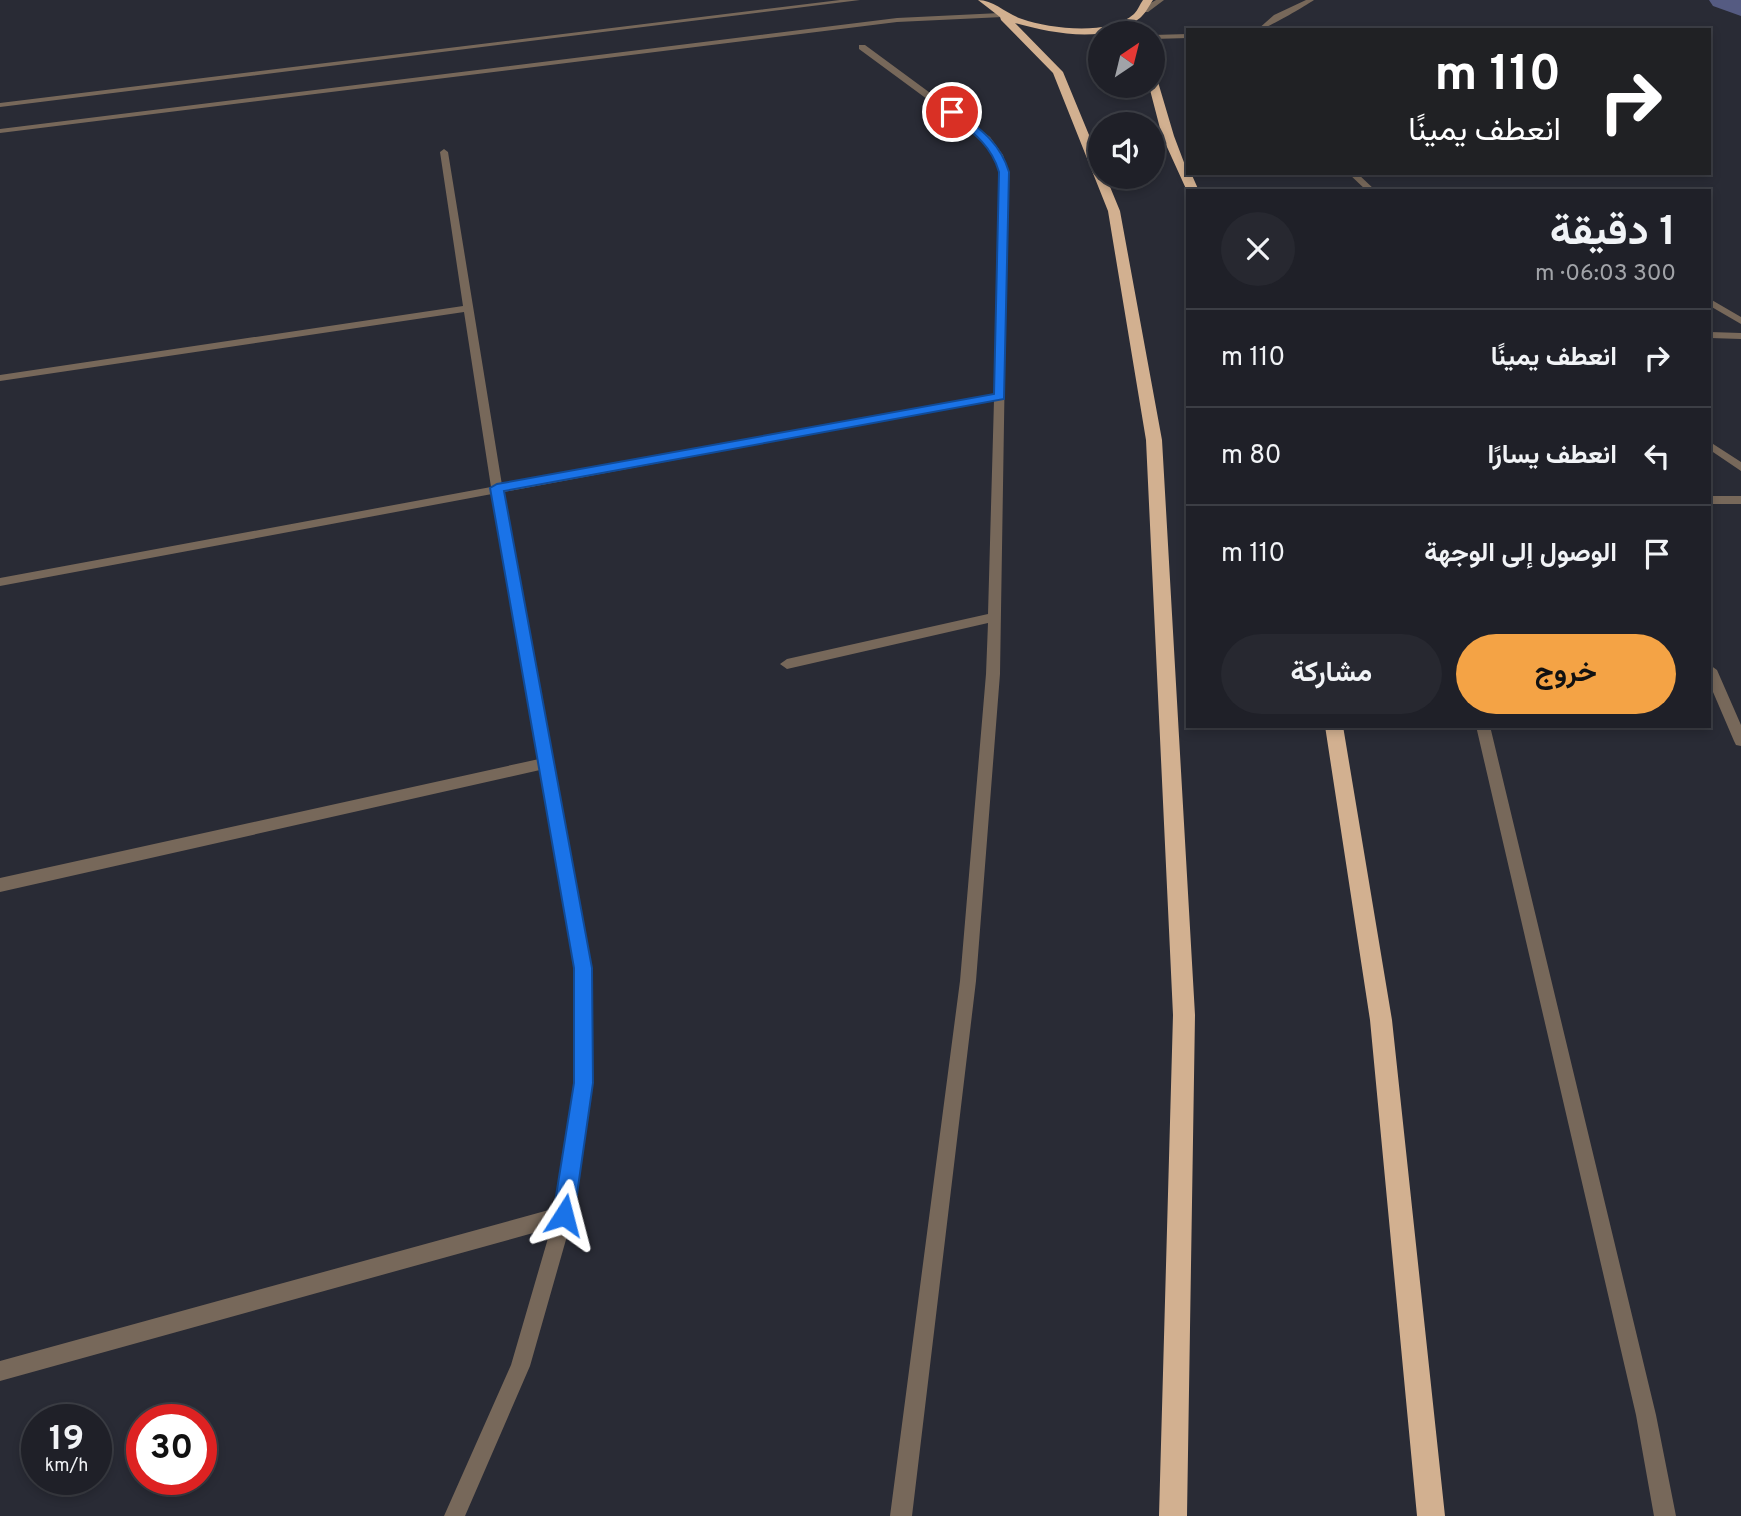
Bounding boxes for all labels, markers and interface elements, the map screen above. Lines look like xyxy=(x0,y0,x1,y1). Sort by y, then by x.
north arrow xyxy=(1088,21,1166,98)
map controls xyxy=(1088,21,1165,189)
text: 110 m xyxy=(1434,46,1561,108)
icon: right xyxy=(1585,56,1676,147)
pin xyxy=(922,82,982,142)
icon: arrive xyxy=(933,93,971,131)
button: sound xyxy=(1088,112,1165,189)
text: انعطف يمينًا xyxy=(1408,112,1561,152)
text: 1 دقيقة xyxy=(1550,207,1676,260)
button: close xyxy=(1221,212,1295,286)
text: 300 m · 06:03 xyxy=(1535,260,1676,289)
icon: right xyxy=(1638,339,1676,377)
text: 110 m xyxy=(1221,342,1285,375)
text: انعطف يمينًا xyxy=(1491,342,1617,375)
icon: left xyxy=(1638,437,1676,475)
text: 80 m xyxy=(1221,440,1281,473)
text: انعطف يسارًا xyxy=(1487,440,1617,473)
icon: arrive xyxy=(1638,535,1676,573)
text: 110 m xyxy=(1221,538,1285,571)
text: الوصول إلى الوجهة xyxy=(1424,538,1617,571)
button: مشاركة xyxy=(1221,634,1442,714)
button: خروج xyxy=(1456,634,1676,714)
position arrow xyxy=(527,1178,601,1252)
speed limit sign: 30 xyxy=(126,1404,217,1495)
text: 19 xyxy=(49,1418,84,1462)
text: km/h xyxy=(45,1455,88,1478)

